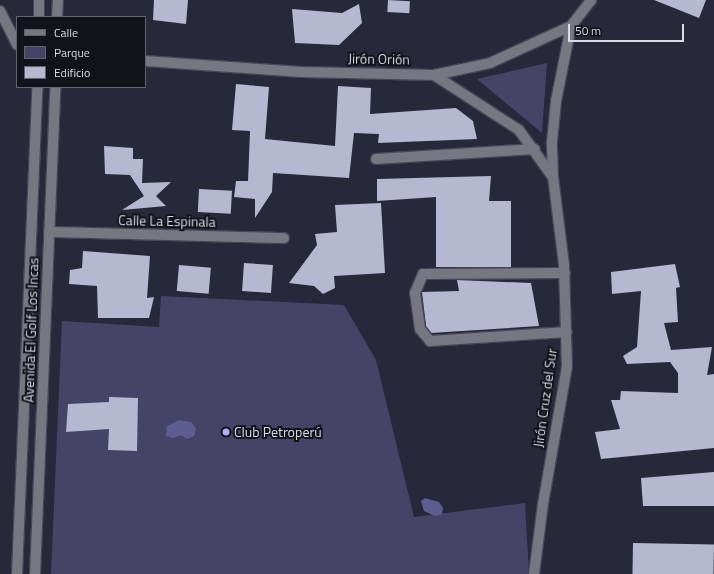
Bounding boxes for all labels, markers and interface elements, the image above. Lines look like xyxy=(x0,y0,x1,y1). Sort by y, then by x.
legend xyxy=(16,16,146,88)
scale bar xyxy=(570,16,686,42)
text: 50 m xyxy=(575,21,601,40)
text: Calle xyxy=(54,23,78,42)
text: Parque xyxy=(54,43,90,62)
street label: Jirón Orión xyxy=(348,50,410,68)
text: Edificio xyxy=(54,63,90,82)
street label: Calle La Espinala xyxy=(118,212,216,230)
street label: Avenida El Golf Los Incas xyxy=(20,257,42,403)
street label: Jirón Cruz del Sur xyxy=(530,347,560,449)
place label: Club Petroperú xyxy=(234,424,322,440)
marker: Club Petroperú xyxy=(221,427,231,437)

